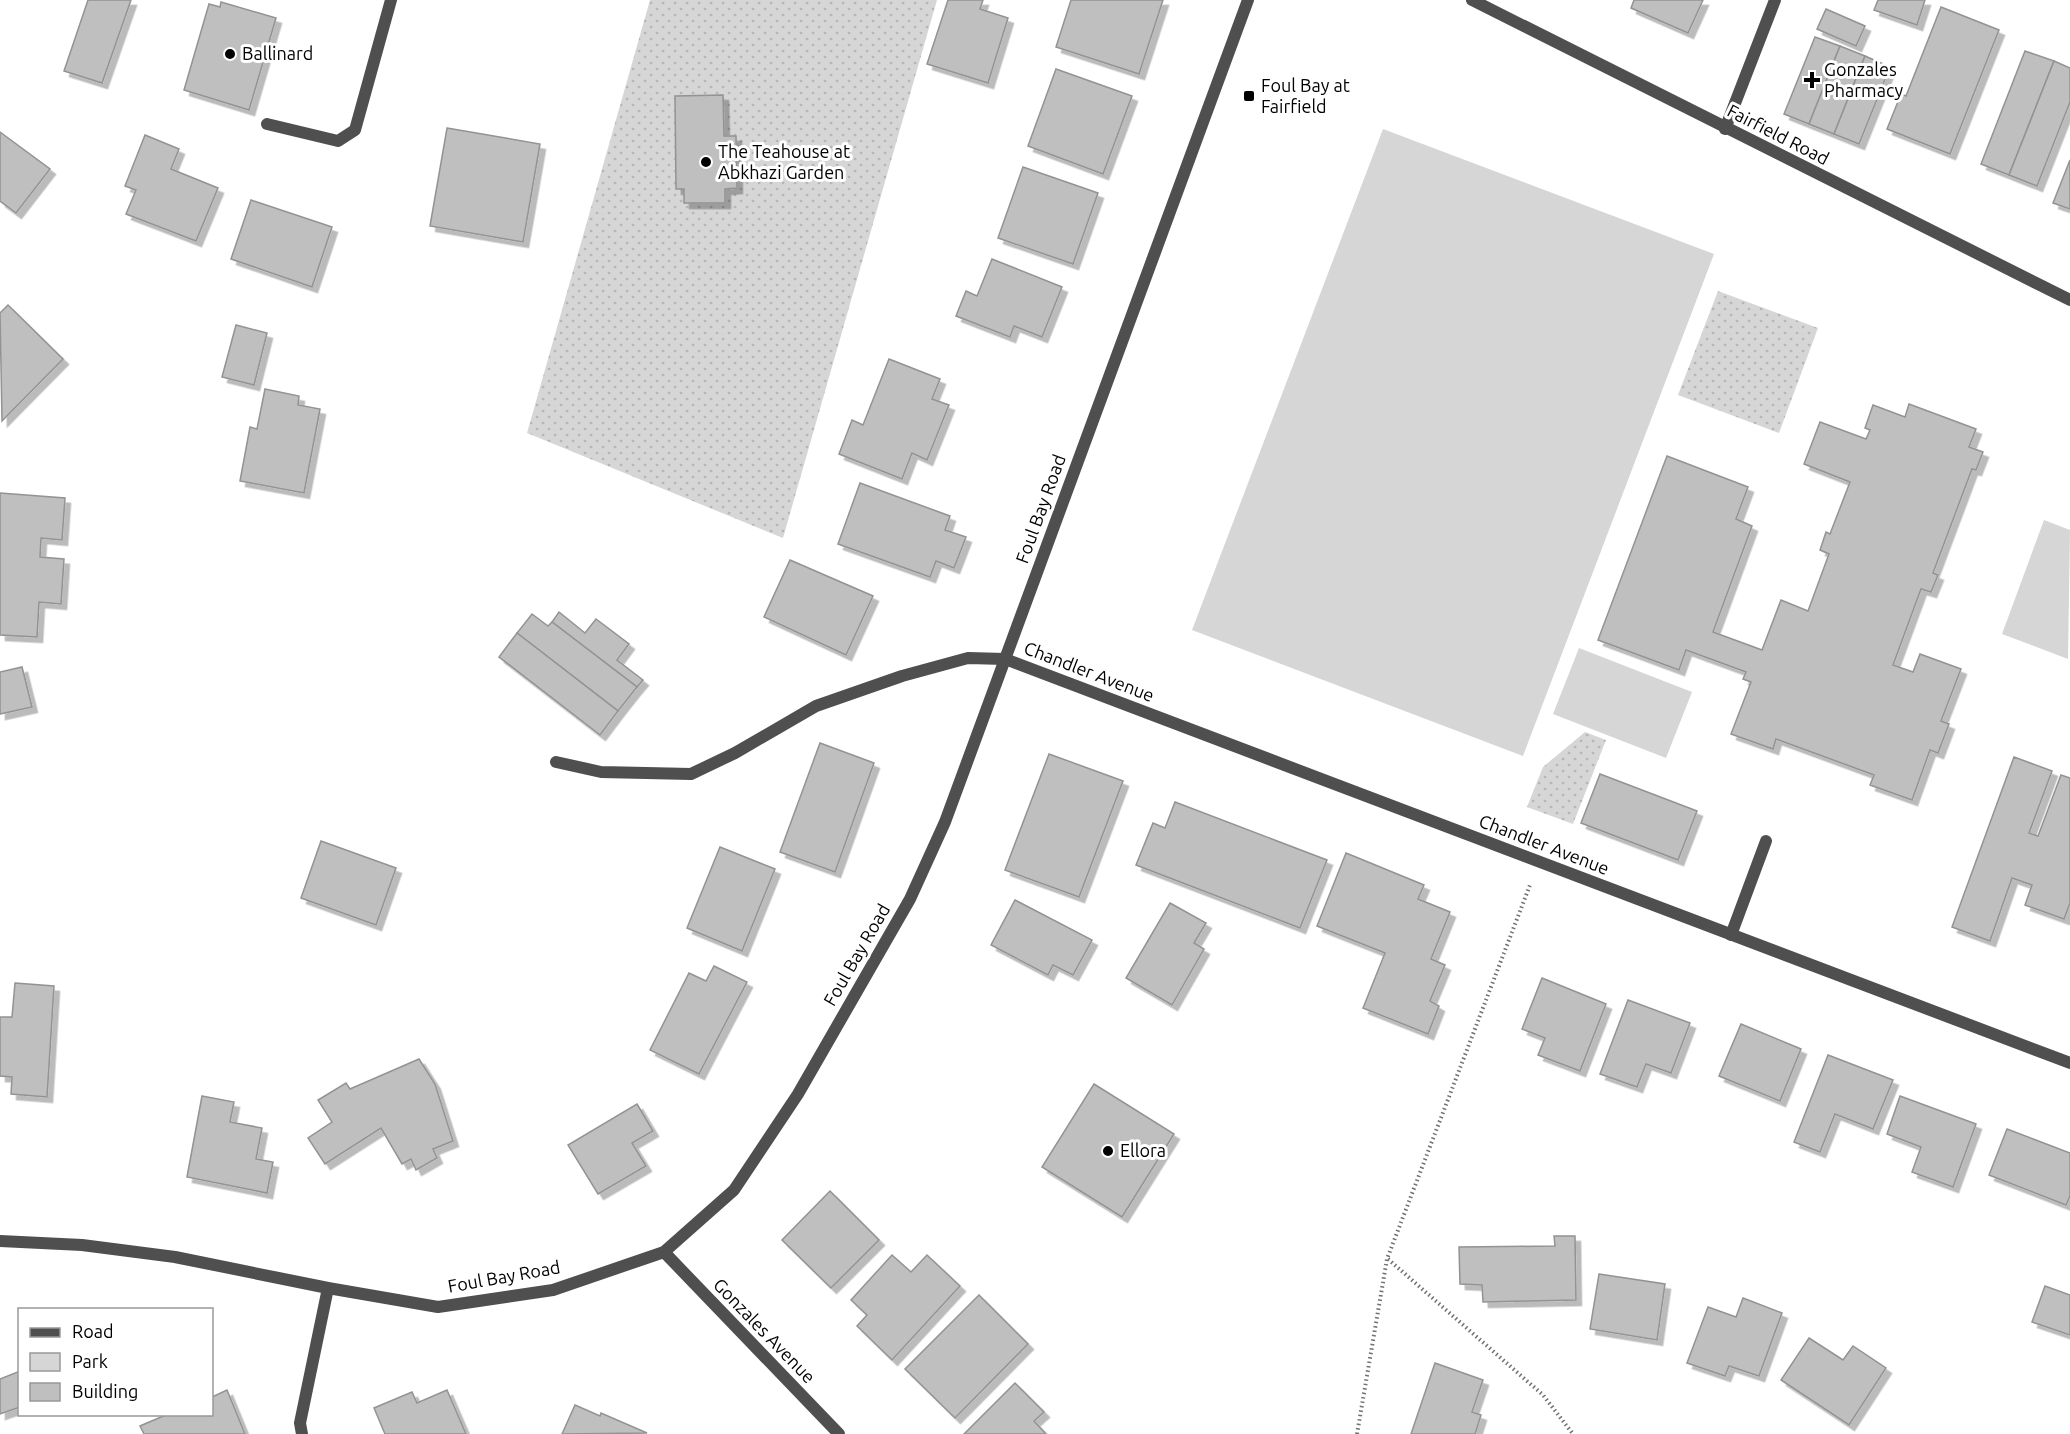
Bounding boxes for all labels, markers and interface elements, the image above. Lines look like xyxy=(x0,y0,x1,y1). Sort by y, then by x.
place label: Ballinard xyxy=(242,43,313,63)
marker: Ballinard xyxy=(223,47,237,61)
place label: Gonzales Pharmacy xyxy=(1824,59,1903,100)
marker: Gonzales Pharmacy xyxy=(1805,73,1819,87)
place label: Foul Bay at Fairfield xyxy=(1261,75,1350,116)
marker: Foul Bay at Fairfield xyxy=(1242,89,1256,103)
street label: Fairfield Road xyxy=(1724,100,1833,168)
place label: The Teahouse at Abkhazi Garden xyxy=(718,141,850,182)
marker: The Teahouse at Abkhazi Garden xyxy=(699,155,713,169)
street label: Foul Bay Road xyxy=(1011,452,1069,566)
street label: Chandler Avenue xyxy=(1022,637,1157,705)
street label: Chandler Avenue xyxy=(1477,810,1612,878)
street label: Foul Bay Road xyxy=(819,900,893,1009)
place label: Ellora xyxy=(1120,1140,1166,1160)
marker: Ellora xyxy=(1101,1144,1115,1158)
street label: Foul Bay Road xyxy=(446,1256,562,1296)
street label: Gonzales Avenue xyxy=(710,1274,820,1387)
legend xyxy=(18,1308,213,1416)
text: Road xyxy=(72,1321,114,1341)
text: Park xyxy=(72,1351,108,1371)
text: Building xyxy=(72,1381,138,1401)

